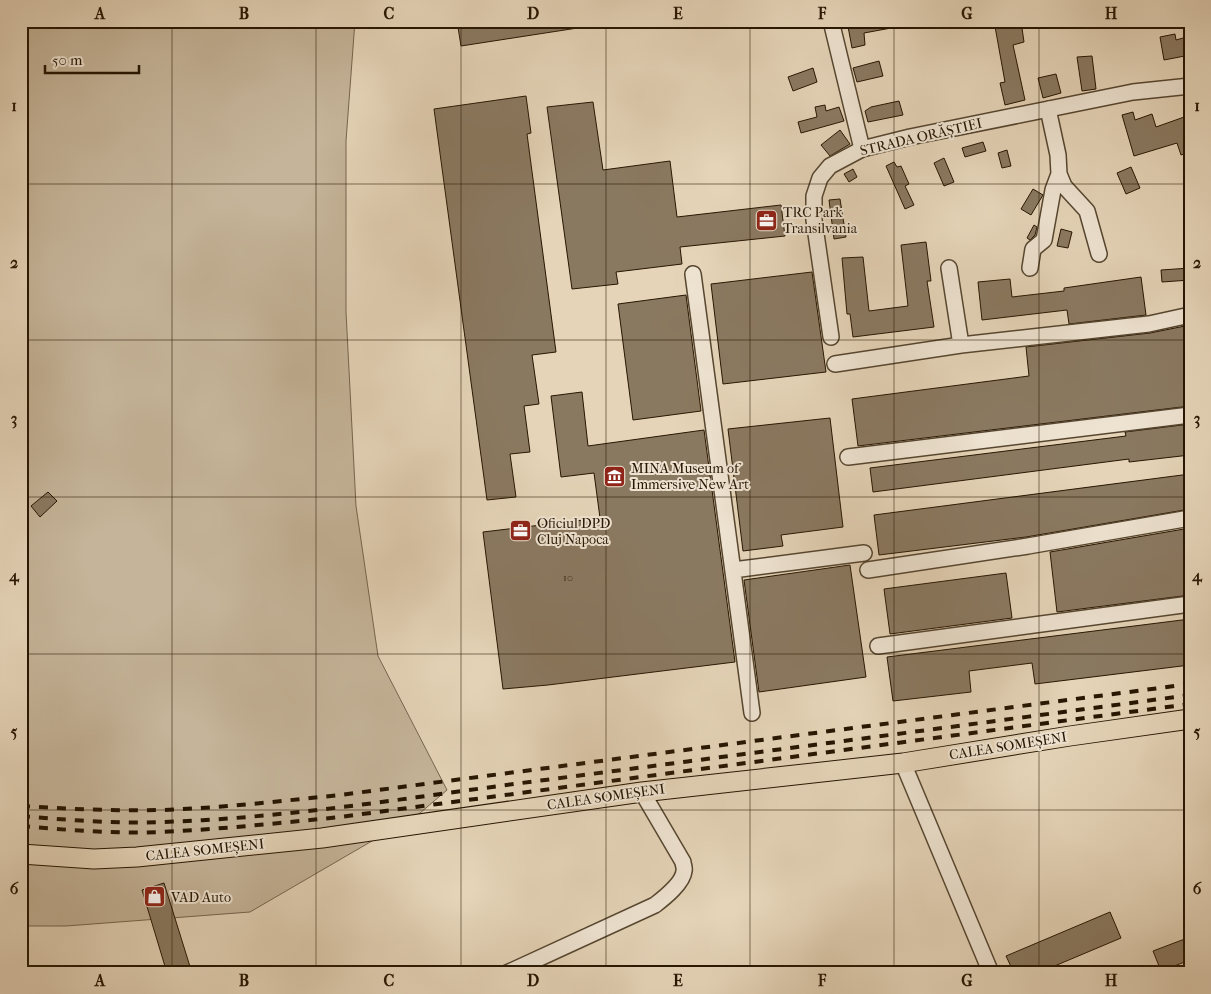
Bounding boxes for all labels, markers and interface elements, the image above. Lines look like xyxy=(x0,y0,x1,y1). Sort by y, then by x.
text: A xyxy=(94,4,106,23)
text: B xyxy=(239,4,249,23)
text: C xyxy=(384,4,395,23)
text: D xyxy=(527,4,539,23)
text: E xyxy=(673,4,683,23)
text: F xyxy=(817,4,827,23)
text: G xyxy=(961,4,973,23)
text: H xyxy=(1105,4,1118,23)
scale bar xyxy=(45,42,139,74)
text: 50 m xyxy=(52,51,83,69)
text: 1 xyxy=(11,96,17,115)
text: 1 xyxy=(1194,96,1200,115)
street label: STRADA ORĂȘTIEI xyxy=(858,114,984,159)
place label: TRC Park Transilvania xyxy=(783,204,858,237)
office icon: TRC Park Transilvania xyxy=(755,208,779,232)
text: 2 xyxy=(10,253,18,272)
text: 2 xyxy=(1193,253,1201,272)
text: 3 xyxy=(11,409,17,429)
text: 3 xyxy=(1194,409,1200,429)
place label: MINA Museum of Immersive New Art xyxy=(631,460,749,493)
museum icon: MINA Museum of Immersive New Art xyxy=(603,464,627,488)
place label: Oficiul DPD Cluj Napoca xyxy=(537,515,611,548)
office icon: Oficiul DPD Cluj Napoca xyxy=(509,519,533,543)
text: 4 xyxy=(8,566,20,586)
text: 4 xyxy=(1191,566,1203,586)
house number: 10 xyxy=(563,571,573,584)
text: 5 xyxy=(11,722,18,741)
text: 5 xyxy=(1194,722,1201,741)
street label: CALEA SOMEȘENI xyxy=(948,728,1069,764)
street label: CALEA SOMEȘENI xyxy=(546,780,667,814)
street label: CALEA SOMEȘENI xyxy=(145,835,266,865)
text: 6 xyxy=(10,879,19,898)
text: 6 xyxy=(1193,879,1202,898)
shop icon: VAD Auto xyxy=(143,885,167,909)
place label: VAD Auto xyxy=(170,889,231,906)
text: A xyxy=(94,971,106,990)
text: B xyxy=(239,971,249,990)
text: C xyxy=(384,971,395,990)
text: D xyxy=(527,971,539,990)
text: E xyxy=(673,971,683,990)
text: F xyxy=(817,971,827,990)
text: G xyxy=(961,971,973,990)
text: H xyxy=(1105,971,1118,990)

